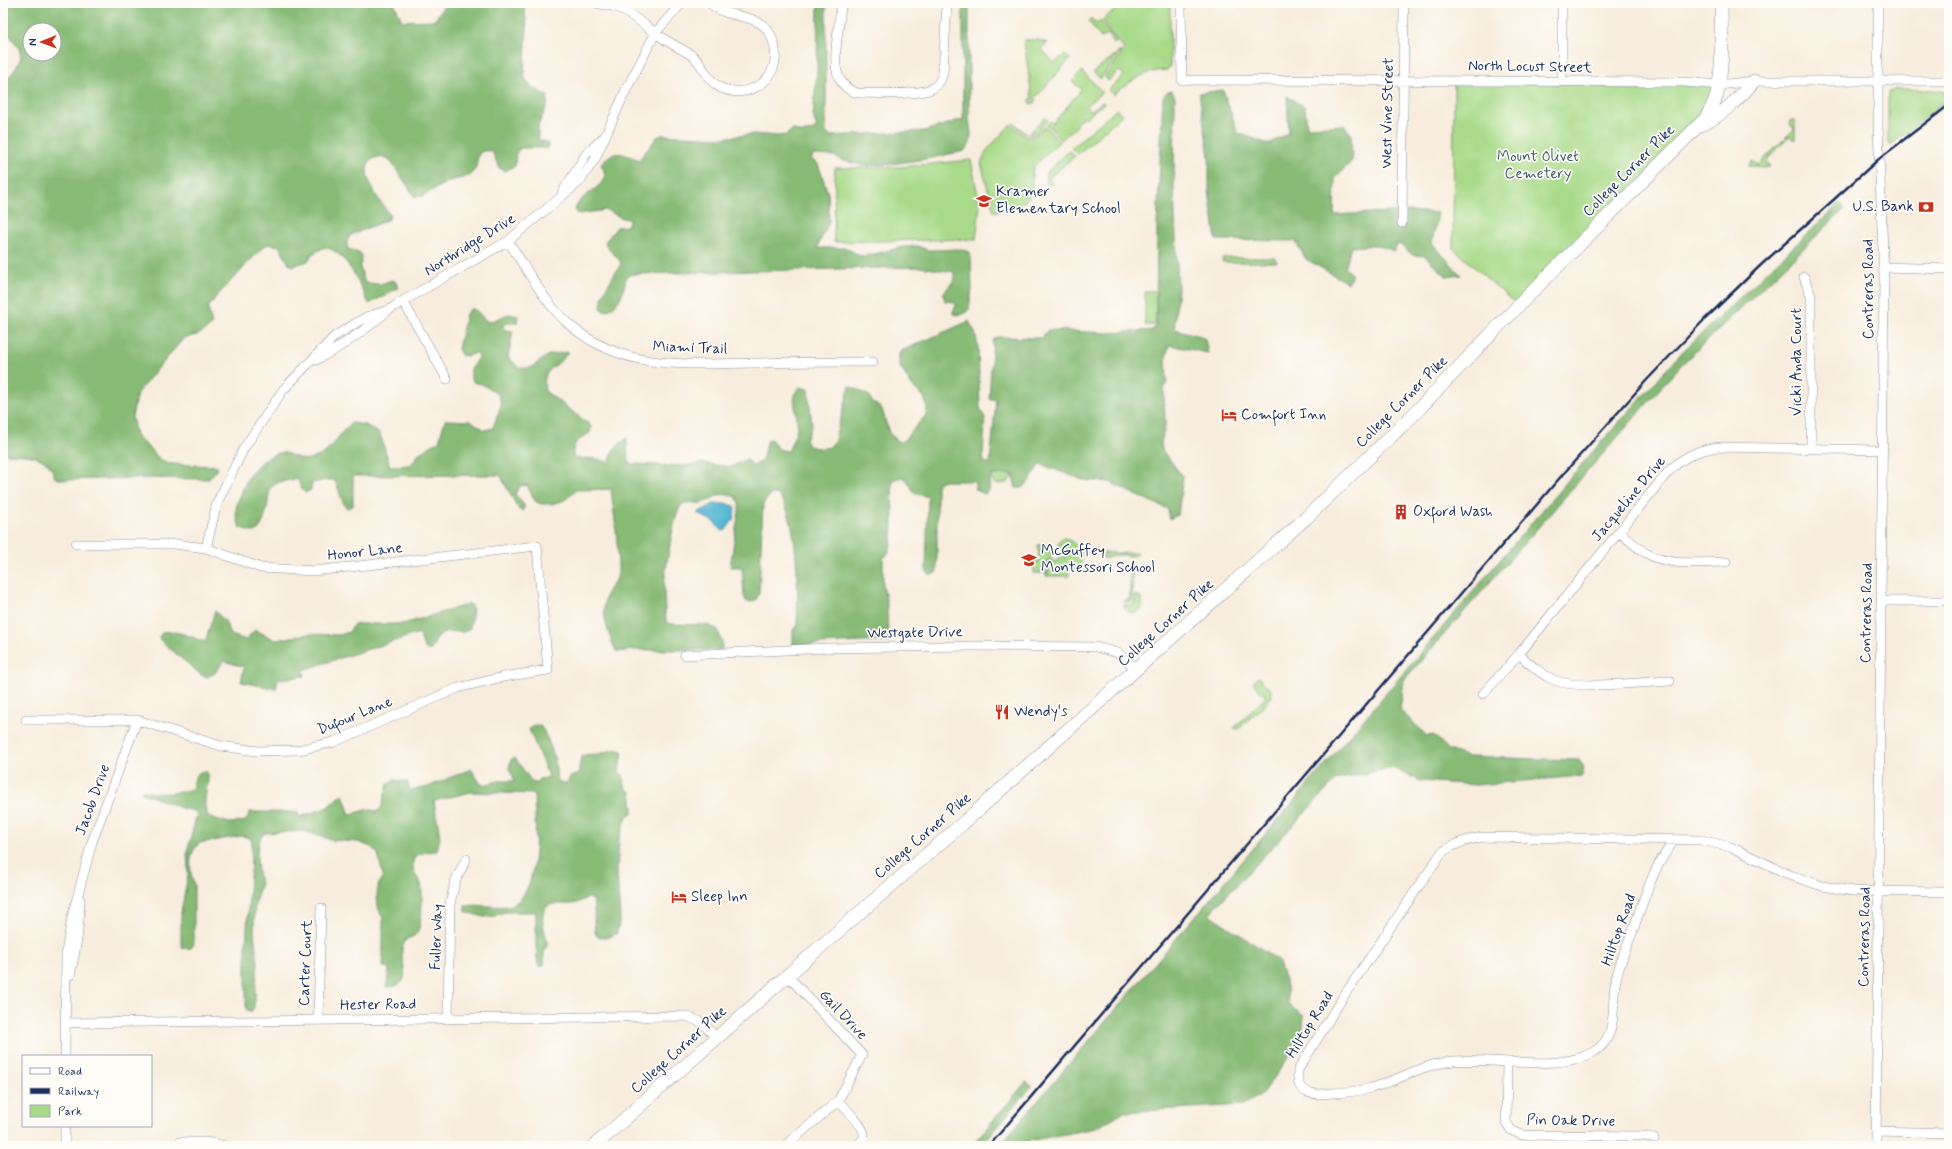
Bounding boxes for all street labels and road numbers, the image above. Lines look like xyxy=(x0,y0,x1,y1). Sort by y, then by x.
street label: North Locust Street xyxy=(1468,56,1592,78)
street label: West Vine Street xyxy=(1377,57,1399,169)
street label: College Corner Pike xyxy=(1579,121,1679,221)
street label: Northridge Drive xyxy=(421,209,520,282)
street label: Contreras Road xyxy=(1859,239,1879,339)
street label: Vicki Anda Court xyxy=(1787,308,1807,416)
street label: Miami Trail xyxy=(652,337,728,359)
street label: College Corner Pike xyxy=(1352,352,1452,452)
street label: Jacqueline Drive xyxy=(1587,452,1671,546)
street label: Honor Lane xyxy=(326,538,404,566)
street label: Contreras Road xyxy=(1856,563,1878,663)
street label: College Corner Pike xyxy=(1114,575,1218,671)
street label: Westgate Drive xyxy=(867,622,963,644)
street label: Dufour Lane xyxy=(314,692,396,742)
street label: Jacob Drive xyxy=(71,762,115,838)
street label: College Corner Pike xyxy=(870,788,976,884)
street label: Contreras Road xyxy=(1854,887,1876,987)
street label: Hilltop Road xyxy=(1597,891,1641,969)
street label: Fuller Way xyxy=(426,904,448,970)
street label: Carter Court xyxy=(294,919,318,1007)
street label: Gail Drive xyxy=(814,985,872,1045)
street label: Hilltop Road xyxy=(1282,988,1339,1062)
street label: Hester Road xyxy=(340,994,416,1016)
street label: College Corner Pike xyxy=(627,1002,731,1098)
street label: Pin Oak Drive xyxy=(1527,1110,1616,1132)

